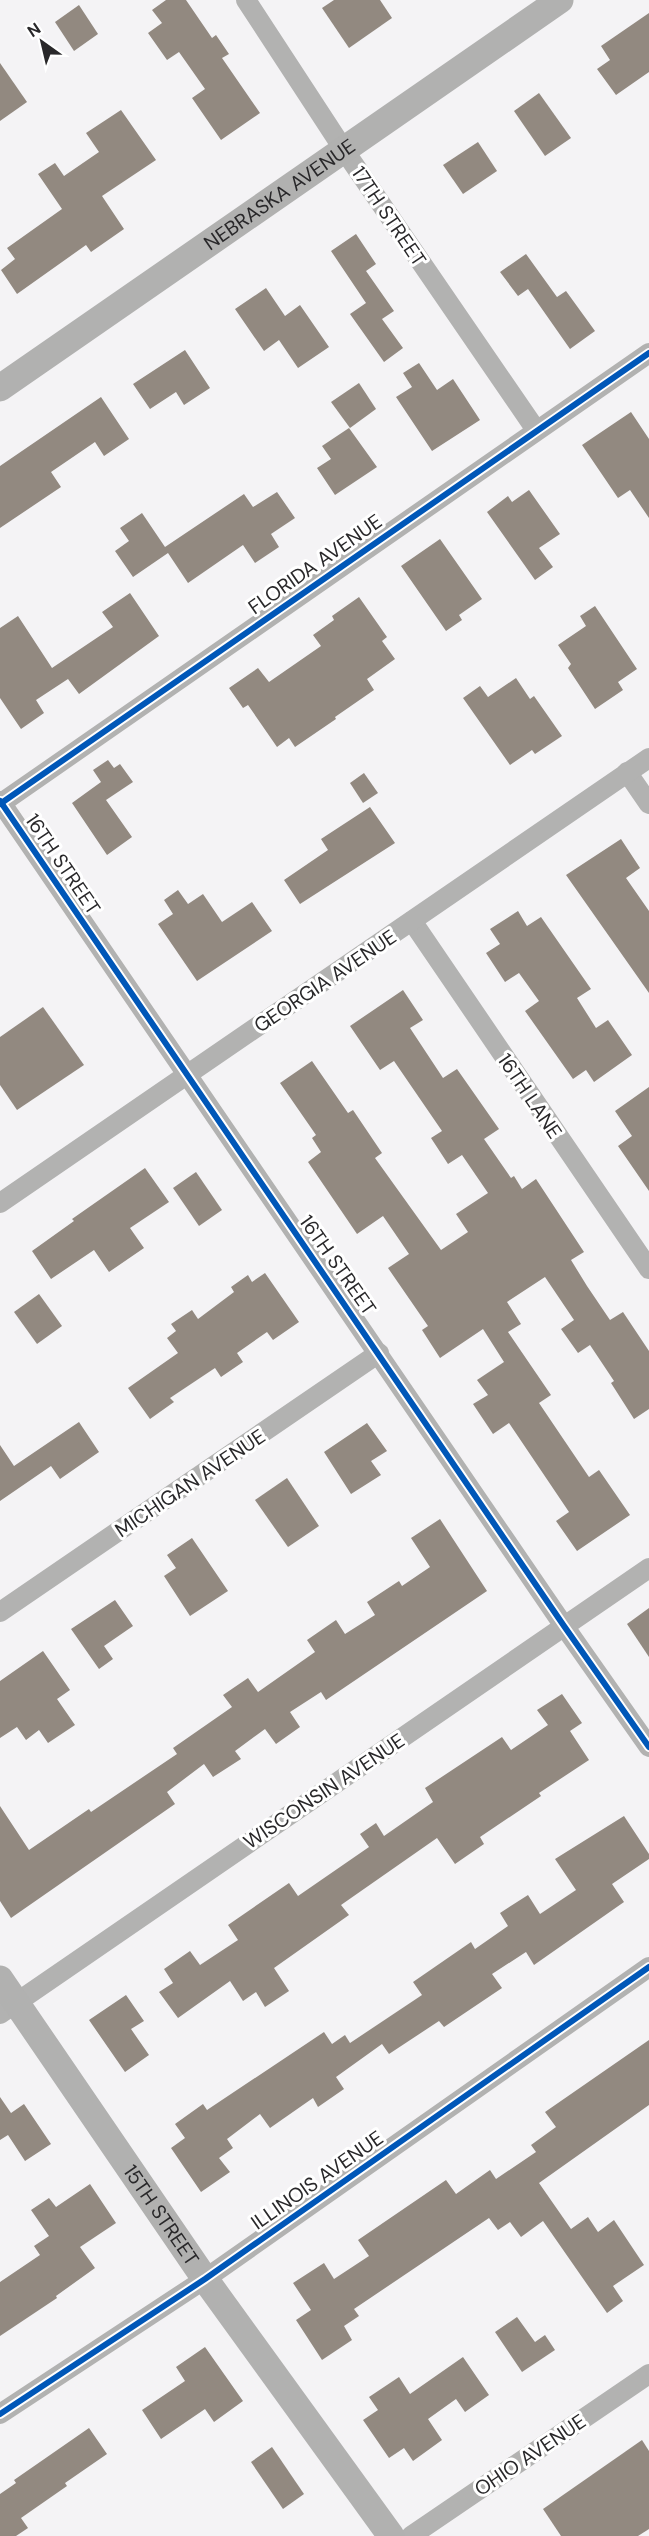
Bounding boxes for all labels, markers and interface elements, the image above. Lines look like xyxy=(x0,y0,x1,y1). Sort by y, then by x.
north arrow xyxy=(12,12,72,72)
text: N xyxy=(23,18,45,42)
street label: NEBRASKA AVENUE xyxy=(199,133,360,256)
street label: 17TH STREET xyxy=(346,161,432,271)
street label: FLORIDA AVENUE xyxy=(243,508,387,620)
street label: 16TH STREET xyxy=(20,808,106,920)
street label: GEORGIA AVENUE xyxy=(249,924,401,1038)
street label: 16TH LANE xyxy=(492,1048,568,1144)
street label: 16TH STREET xyxy=(294,1210,382,1320)
street label: MICHIGAN AVENUE xyxy=(110,1423,270,1543)
street label: WISCONSIN AVENUE xyxy=(238,1727,410,1855)
street label: ILLINOIS AVENUE xyxy=(246,2125,388,2235)
street label: 15TH STREET xyxy=(118,2160,205,2271)
street label: OHIO AVENUE xyxy=(469,2408,591,2502)

